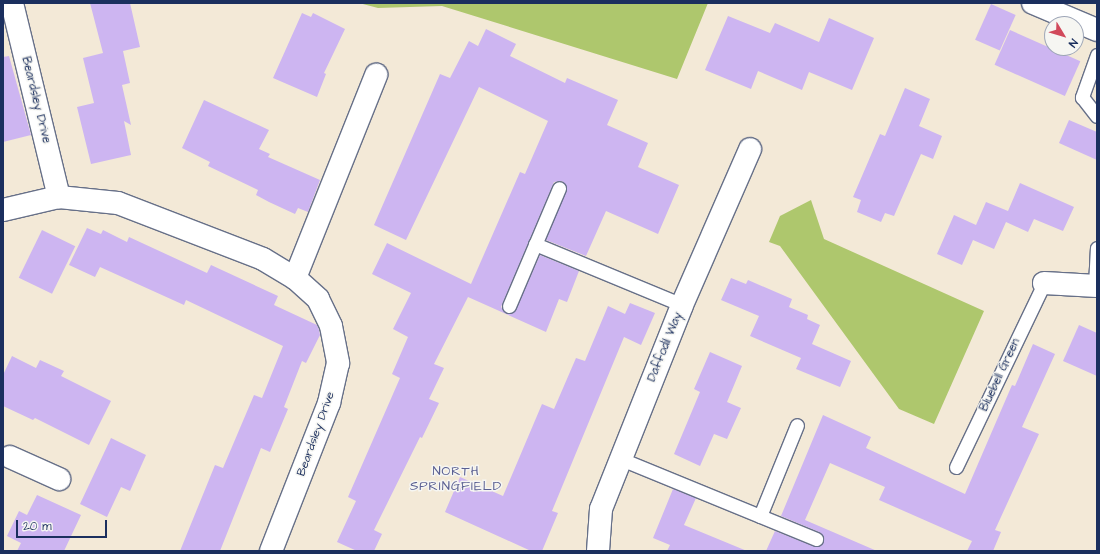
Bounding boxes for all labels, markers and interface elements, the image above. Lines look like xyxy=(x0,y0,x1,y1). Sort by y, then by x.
north arrow xyxy=(1044,16,1084,56)
text: N xyxy=(1065,36,1081,50)
street label: Beardsley Drive xyxy=(18,55,54,145)
street label: Daffodil Way xyxy=(645,310,685,384)
street label: Bluebell Green xyxy=(977,336,1023,414)
street label: Beardsley Drive xyxy=(294,390,338,478)
district label: NORTH SPRINGFIELD xyxy=(410,464,502,495)
scale bar xyxy=(18,512,109,538)
text: 20 m xyxy=(23,518,52,535)

